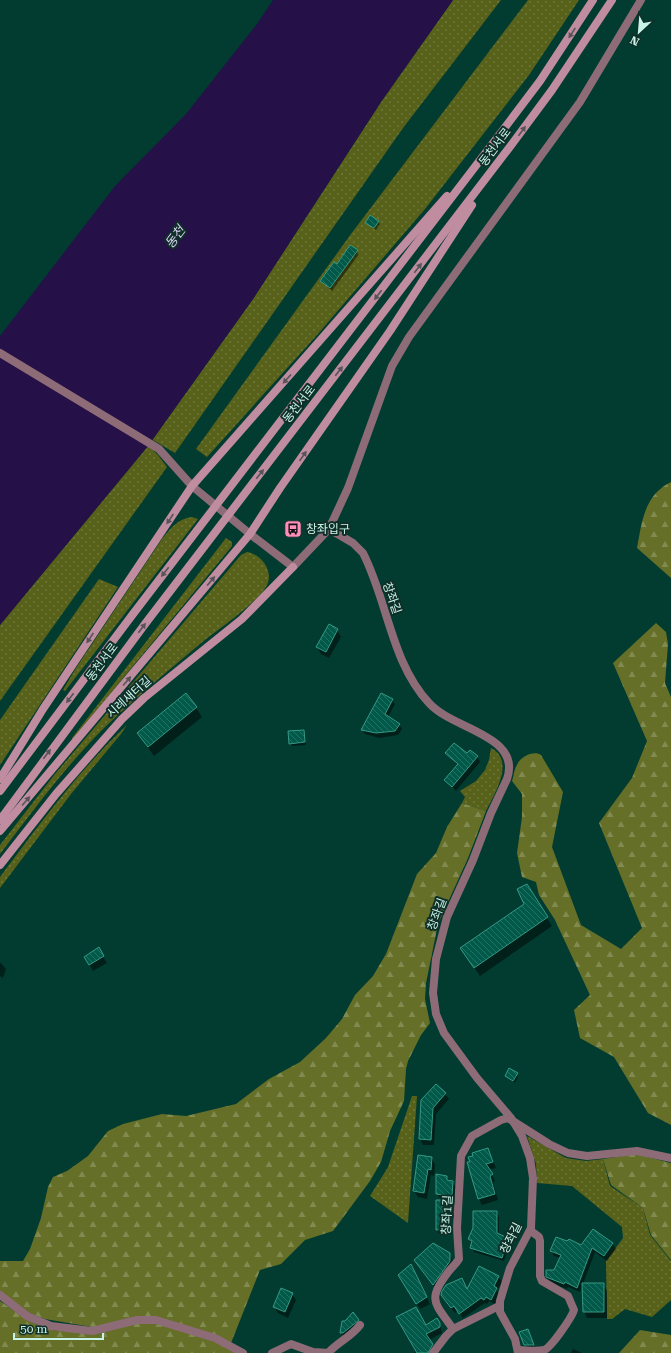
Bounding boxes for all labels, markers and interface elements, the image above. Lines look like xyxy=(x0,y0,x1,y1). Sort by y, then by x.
north arrow xyxy=(619,12,659,52)
one-way arrow xyxy=(568,27,575,39)
text: N xyxy=(628,33,641,48)
street label: 동천서로 xyxy=(476,125,514,169)
one-way arrow xyxy=(518,125,526,136)
water label: 동천 xyxy=(162,222,189,251)
one-way arrow xyxy=(414,262,422,273)
one-way arrow xyxy=(374,289,382,300)
one-way arrow xyxy=(335,366,344,377)
one-way arrow xyxy=(283,374,292,384)
street label: 동천서로 xyxy=(280,382,318,426)
one-way arrow xyxy=(299,450,307,461)
one-way arrow xyxy=(256,469,264,480)
one-way arrow xyxy=(166,513,174,524)
bus stop icon: 창좌입구 xyxy=(283,519,303,539)
place label: 창좌입구 xyxy=(306,522,350,536)
one-way arrow xyxy=(162,567,170,577)
one-way arrow xyxy=(206,575,215,586)
street label: 창좌길 xyxy=(380,580,404,616)
one-way arrow xyxy=(138,623,146,633)
one-way arrow xyxy=(86,633,94,644)
street label: 동천서로 xyxy=(83,640,121,684)
street label: 시례새터길 xyxy=(104,673,154,721)
one-way arrow xyxy=(123,675,132,686)
one-way arrow xyxy=(65,692,74,703)
one-way arrow xyxy=(43,749,52,760)
one-way arrow xyxy=(21,796,30,807)
street label: 창좌길 xyxy=(425,896,449,932)
street label: 창좌1길 xyxy=(439,1195,455,1235)
street label: 창좌길 xyxy=(497,1220,525,1256)
scale bar xyxy=(14,1315,103,1341)
text: 50 m xyxy=(20,1322,47,1336)

